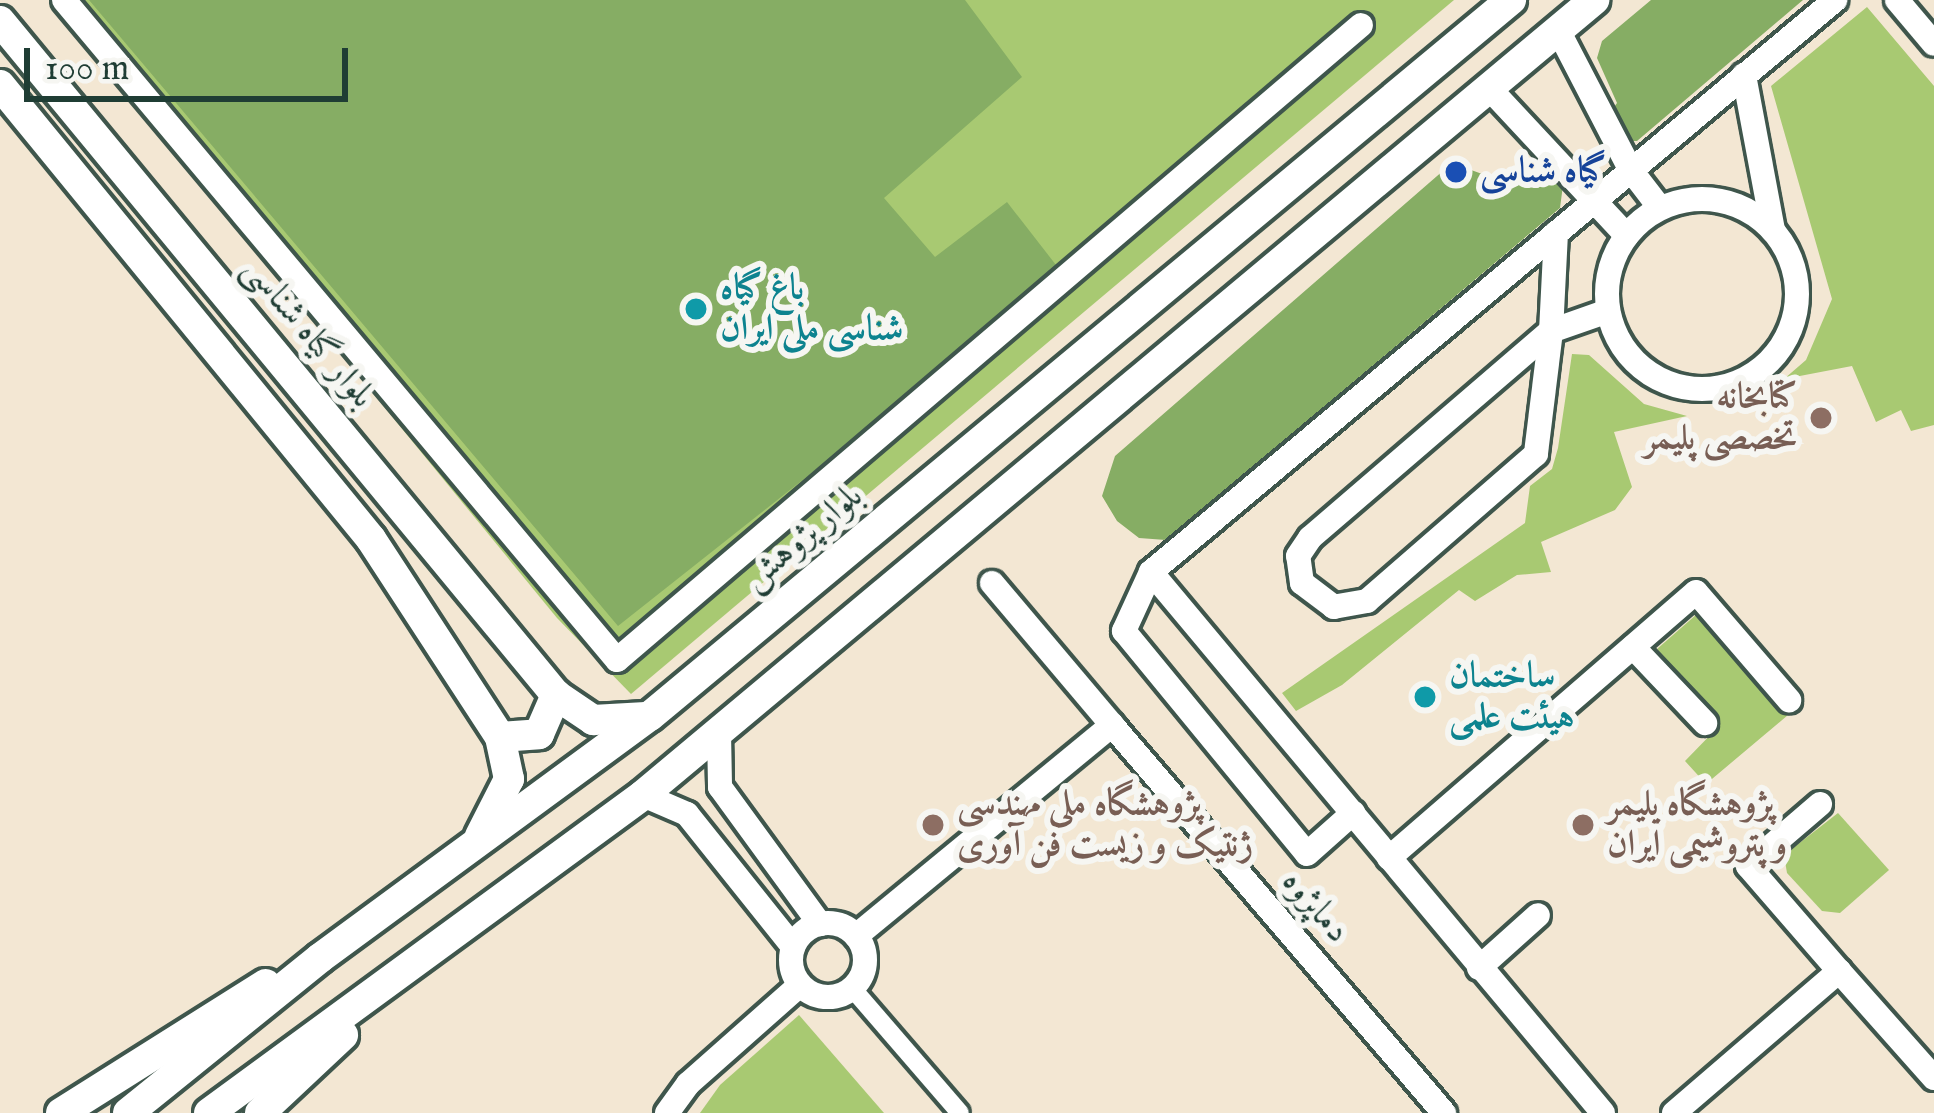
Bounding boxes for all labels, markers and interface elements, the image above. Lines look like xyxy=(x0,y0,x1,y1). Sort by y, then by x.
scale bar xyxy=(30,24,354,98)
text: 100 m xyxy=(45,46,129,92)
place label: گیاه شناسی xyxy=(1480,150,1606,194)
marker: گیاه شناسی xyxy=(1443,159,1469,185)
street label: بلوار گیاه شناسی xyxy=(232,249,384,417)
place label: باغ گیاه‌ شناسی ملی ایران xyxy=(720,266,903,351)
marker: باغ گیاه‌ شناسی ملی ایران xyxy=(683,296,709,322)
place label: کتابخانه تخصصی پلیمر xyxy=(1644,375,1797,460)
marker: کتابخانه تخصصی پلیمر xyxy=(1808,405,1834,431)
street label: بلوار پژوهش xyxy=(734,475,872,601)
place label: ساختمان هیئت علمی xyxy=(1449,654,1574,739)
marker: ساختمان هیئت علمی xyxy=(1412,684,1438,710)
place label: پژوهشگاه ملی مهندسی ژنتیک و زیست فن آوری xyxy=(957,782,1253,867)
place label: پژوهشگاه پلیمر و پتروشیمی ایران xyxy=(1607,782,1787,867)
marker: پژوهشگاه ملی مهندسی ژنتیک و زیست فن آوری xyxy=(920,812,946,838)
marker: پژوهشگاه پلیمر و پتروشیمی ایران xyxy=(1570,812,1596,838)
street label: دماپژوه xyxy=(1271,861,1359,953)

